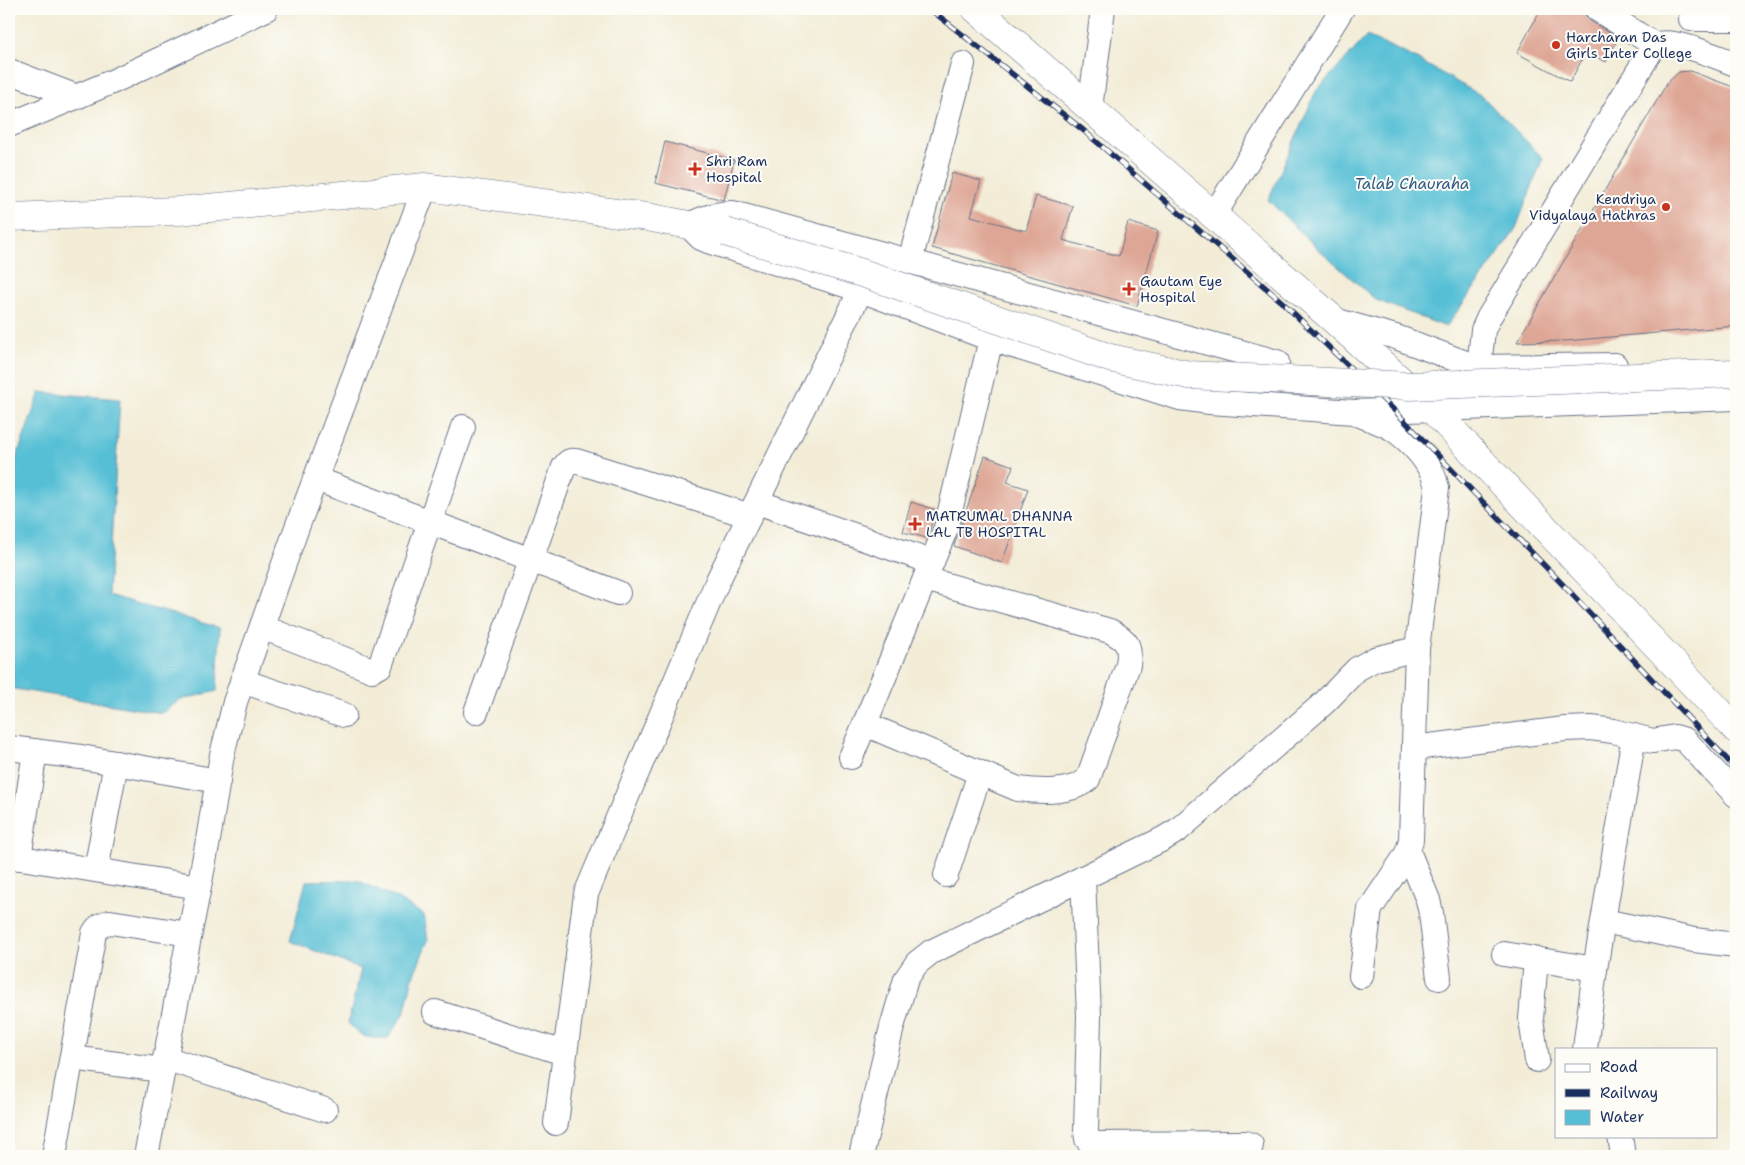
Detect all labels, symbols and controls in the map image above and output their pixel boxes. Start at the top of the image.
place label: Harcharan Das Girls Inter College [1566,28,1692,62]
marker: Harcharan Das Girls Inter College [1550,39,1562,51]
place label: Shri Ram Hospital [706,152,767,186]
marker: Shri Ram Hospital [688,162,702,176]
water label: Talab Chauraha [1355,174,1469,194]
place label: Kendriya Vidyalaya Hathras [1529,190,1656,224]
marker: Kendriya Vidyalaya Hathras [1660,201,1672,213]
place label: Gautam Eye Hospital [1140,272,1223,306]
marker: Gautam Eye Hospital [1122,282,1136,296]
place label: MATRUMAL DHANNA LAL TB HOSPITAL [926,507,1073,541]
marker: MATRUMAL DHANNA LAL TB HOSPITAL [908,517,922,531]
legend [1555,1048,1718,1138]
text: Road [1600,1057,1638,1077]
text: Railway [1600,1083,1658,1103]
text: Water [1600,1107,1644,1127]

